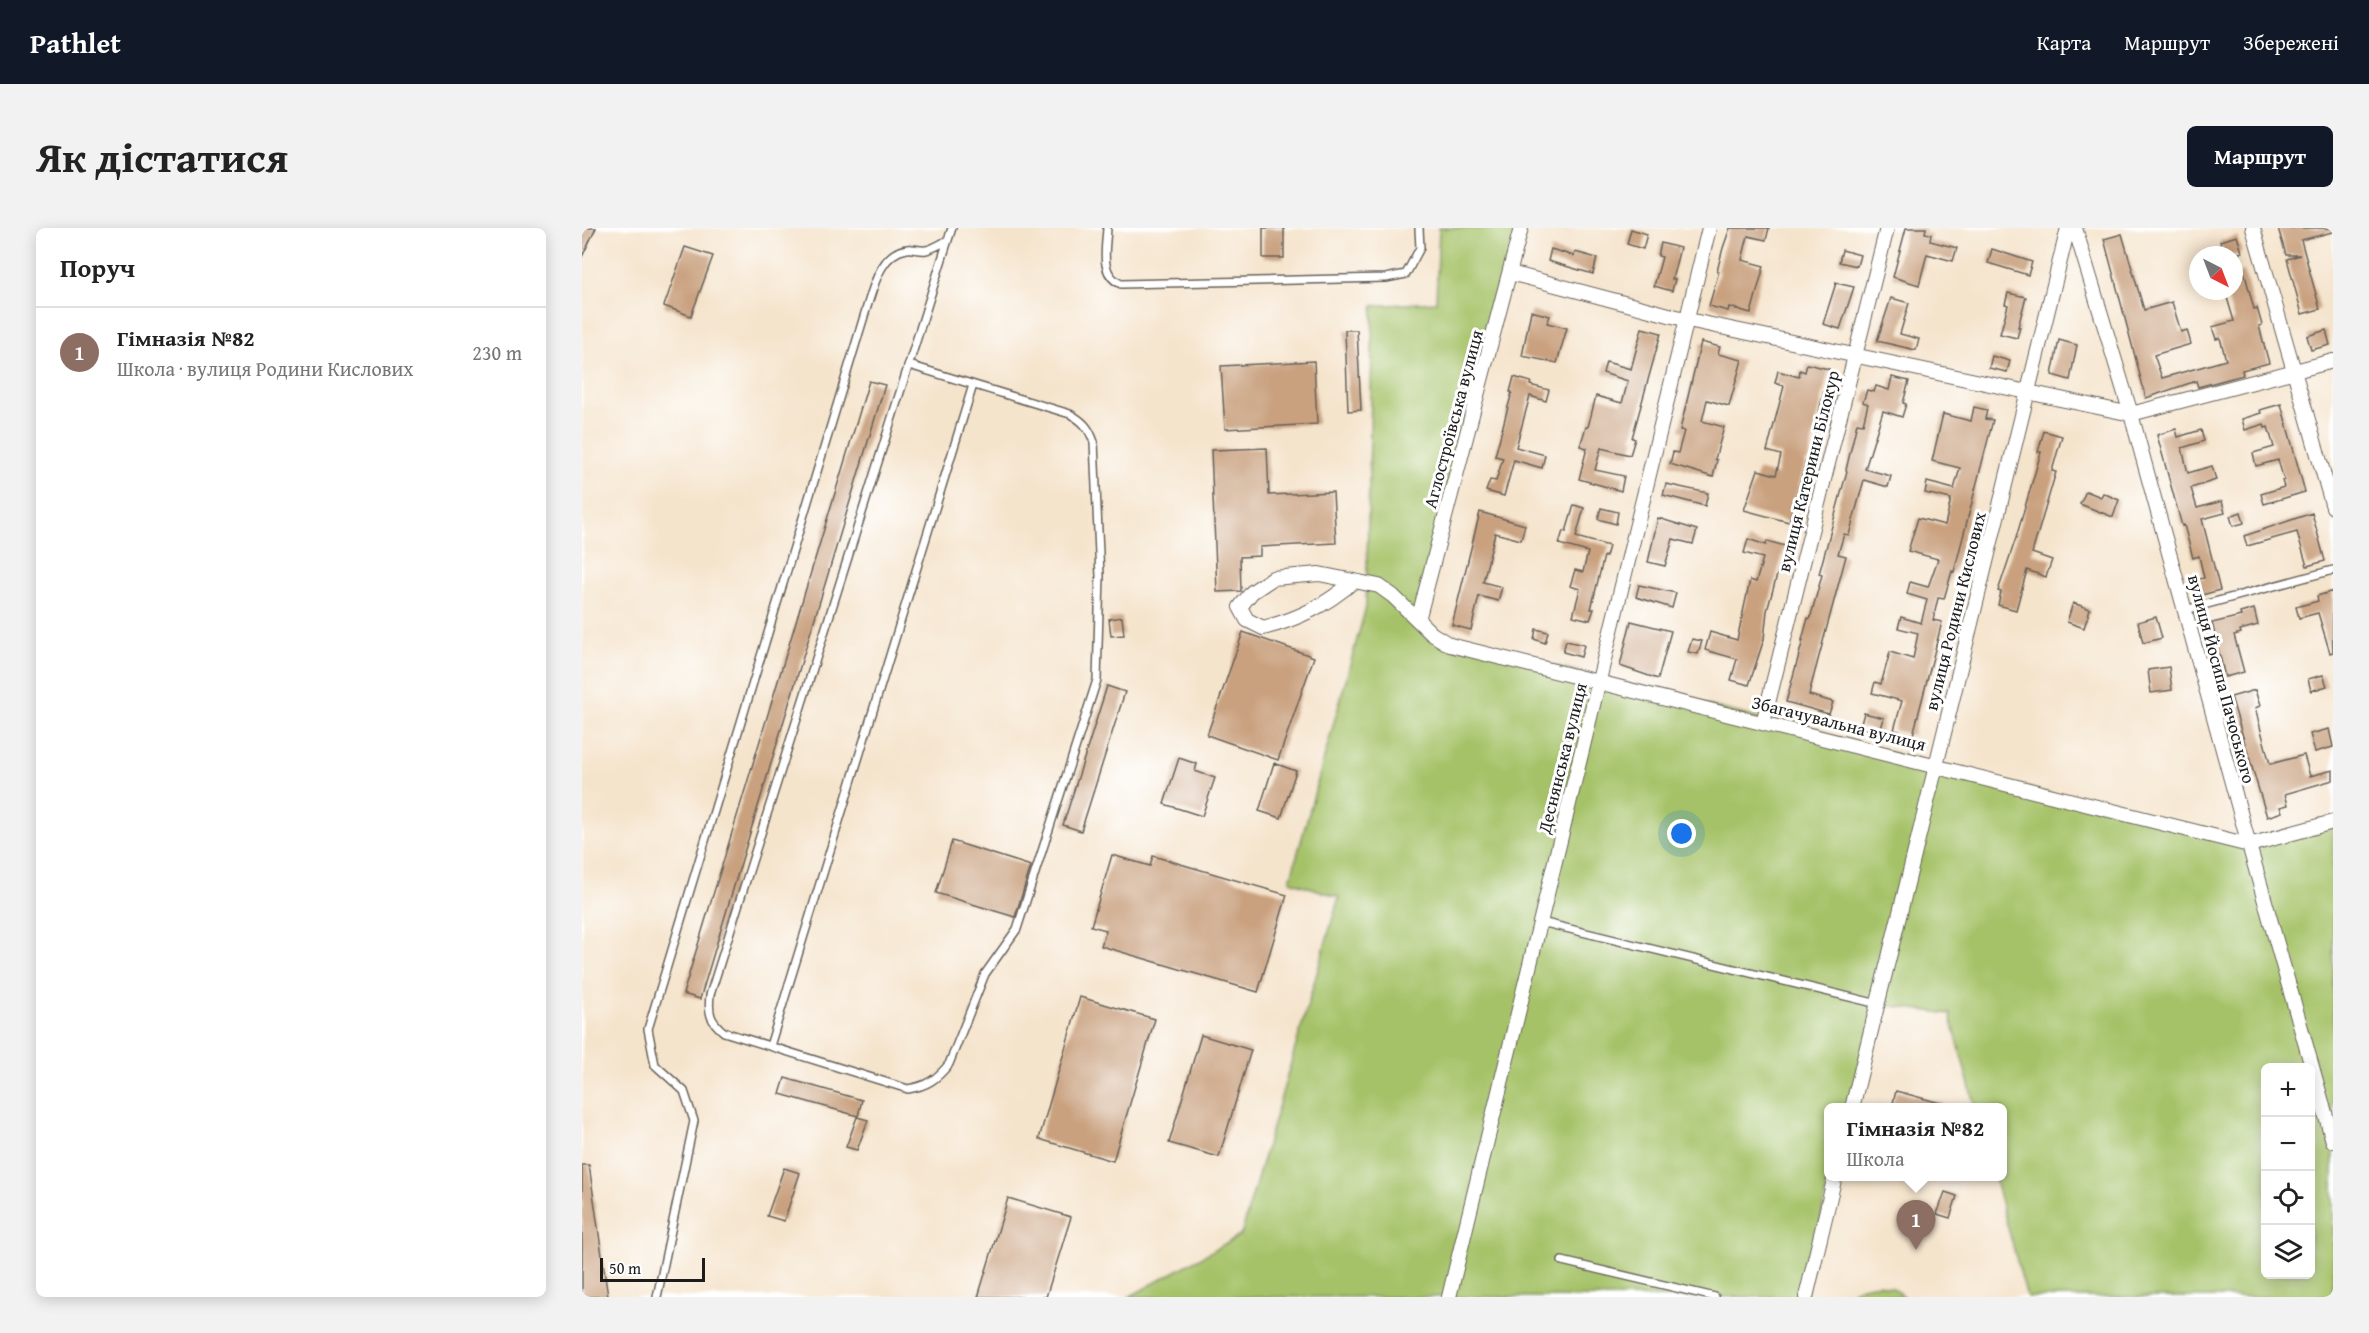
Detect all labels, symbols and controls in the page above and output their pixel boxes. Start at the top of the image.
text: Pathlet [30,22,121,63]
text: Карта [2037,27,2091,58]
text: Маршрут [2124,27,2210,58]
text: Збережені [2243,27,2339,58]
text: Як дістатися [36,126,288,187]
button: Маршрут [2187,126,2333,187]
north arrow [2189,246,2243,300]
text: Поруч [60,248,135,287]
text: Гімназія №82 [117,322,255,354]
street label: Аглостроївська вулиця [1416,327,1490,511]
text: 1 [74,338,85,367]
text: 230 m [472,338,522,367]
text: Школа · вулиця Родини Кислових [117,354,414,383]
street label: вулиця Катерини Білокур [1770,367,1846,575]
street label: вулиця Родини Кислових [1917,508,1993,713]
street label: вулиця Йосипа Пачоського [2181,571,2263,787]
street label: Деснянська вулиця [1530,680,1594,837]
street label: Збагачувальна вулиця [1749,688,1929,758]
your location [1667,819,1696,848]
map controls [2261,1063,2315,1279]
button: + [2261,1063,2315,1117]
popup [1824,1103,2007,1181]
text: Гімназія №82 [1847,1112,1984,1144]
button: − [2261,1117,2315,1171]
text: Школа [1847,1144,1905,1173]
button: locate [2261,1171,2315,1225]
pin: 1 [1896,1200,1936,1250]
button: layers [2261,1225,2315,1279]
scale bar [600,1255,705,1282]
text: 50 m [609,1256,641,1280]

